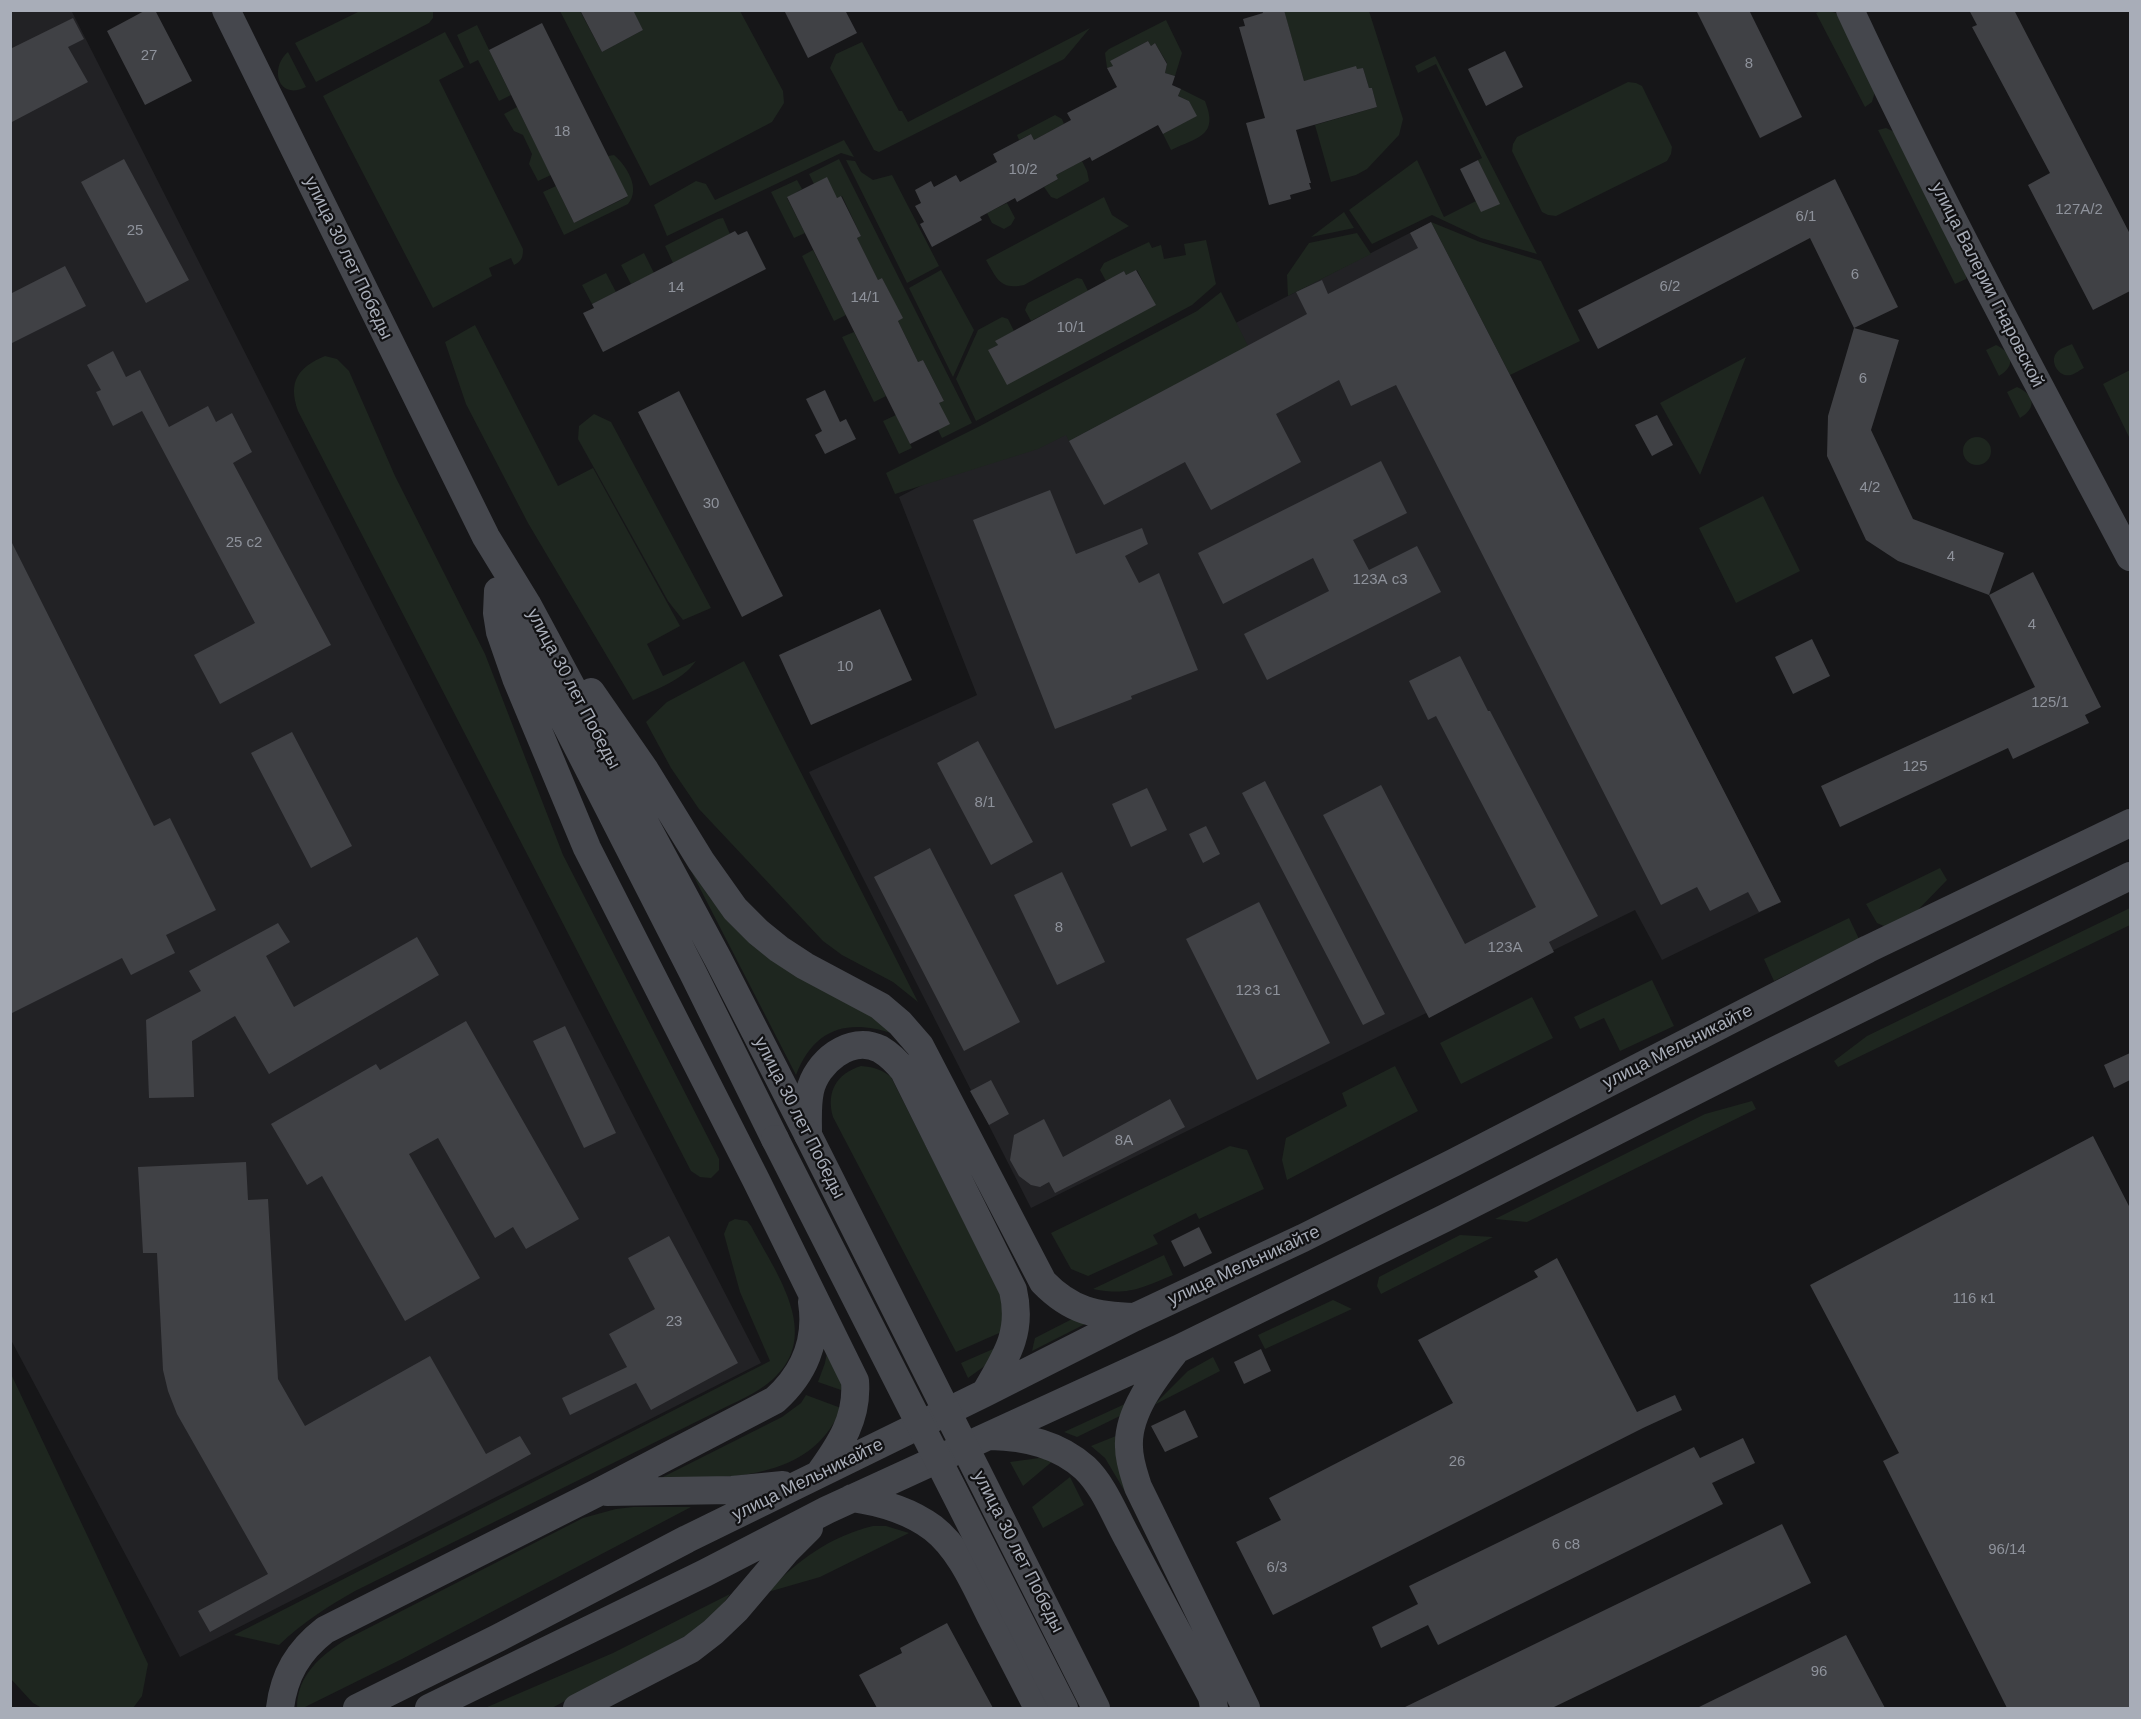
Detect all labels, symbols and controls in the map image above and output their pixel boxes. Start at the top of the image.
house number: 27 [141,47,157,65]
house number: 8 [1745,55,1753,73]
house number: 18 [554,123,570,141]
house number: 10/2 [1008,161,1038,179]
street label: улица 30 лет Победы [299,173,397,343]
street label: улица Валерии Гнаровской [1926,179,2048,391]
house number: 127А/2 [2055,201,2103,219]
house number: 6/1 [1796,208,1816,226]
house number: 25 [127,222,143,240]
house number: 6 [1851,266,1859,284]
house number: 6/2 [1660,278,1680,296]
house number: 14 [668,279,684,297]
house number: 14/1 [850,289,880,307]
house number: 10/1 [1056,319,1086,337]
house number: 6 [1859,370,1867,388]
house number: 4/2 [1860,479,1880,497]
house number: 30 [703,495,719,513]
house number: 25 с2 [226,534,262,552]
house number: 4 [1947,548,1955,566]
house number: 123А с3 [1352,571,1408,589]
street label: улица 30 лет Победы [521,605,625,773]
house number: 4 [2028,616,2036,634]
house number: 10 [837,658,853,676]
house number: 125/1 [2031,694,2069,712]
house number: 125 [1902,758,1928,776]
house number: 8/1 [975,794,995,812]
house number: 8 [1055,919,1063,937]
house number: 123А [1487,939,1523,957]
house number: 123 с1 [1235,982,1281,1000]
street label: улица Мельникайте [1599,1000,1757,1094]
street label: улица 30 лет Победы [749,1033,849,1203]
house number: 8А [1115,1132,1133,1150]
street label: улица Мельникайте [1165,1221,1323,1311]
house number: 116 к1 [1953,1290,1995,1308]
house number: 23 [666,1313,682,1331]
street label: улица Мельникайте [729,1434,887,1526]
house number: 26 [1449,1453,1465,1471]
street label: улица 30 лет Победы [968,1467,1068,1637]
house number: 6 с8 [1552,1536,1580,1554]
house number: 96/14 [1988,1541,2026,1559]
house number: 6/3 [1267,1559,1287,1577]
house number: 96 [1811,1663,1827,1681]

